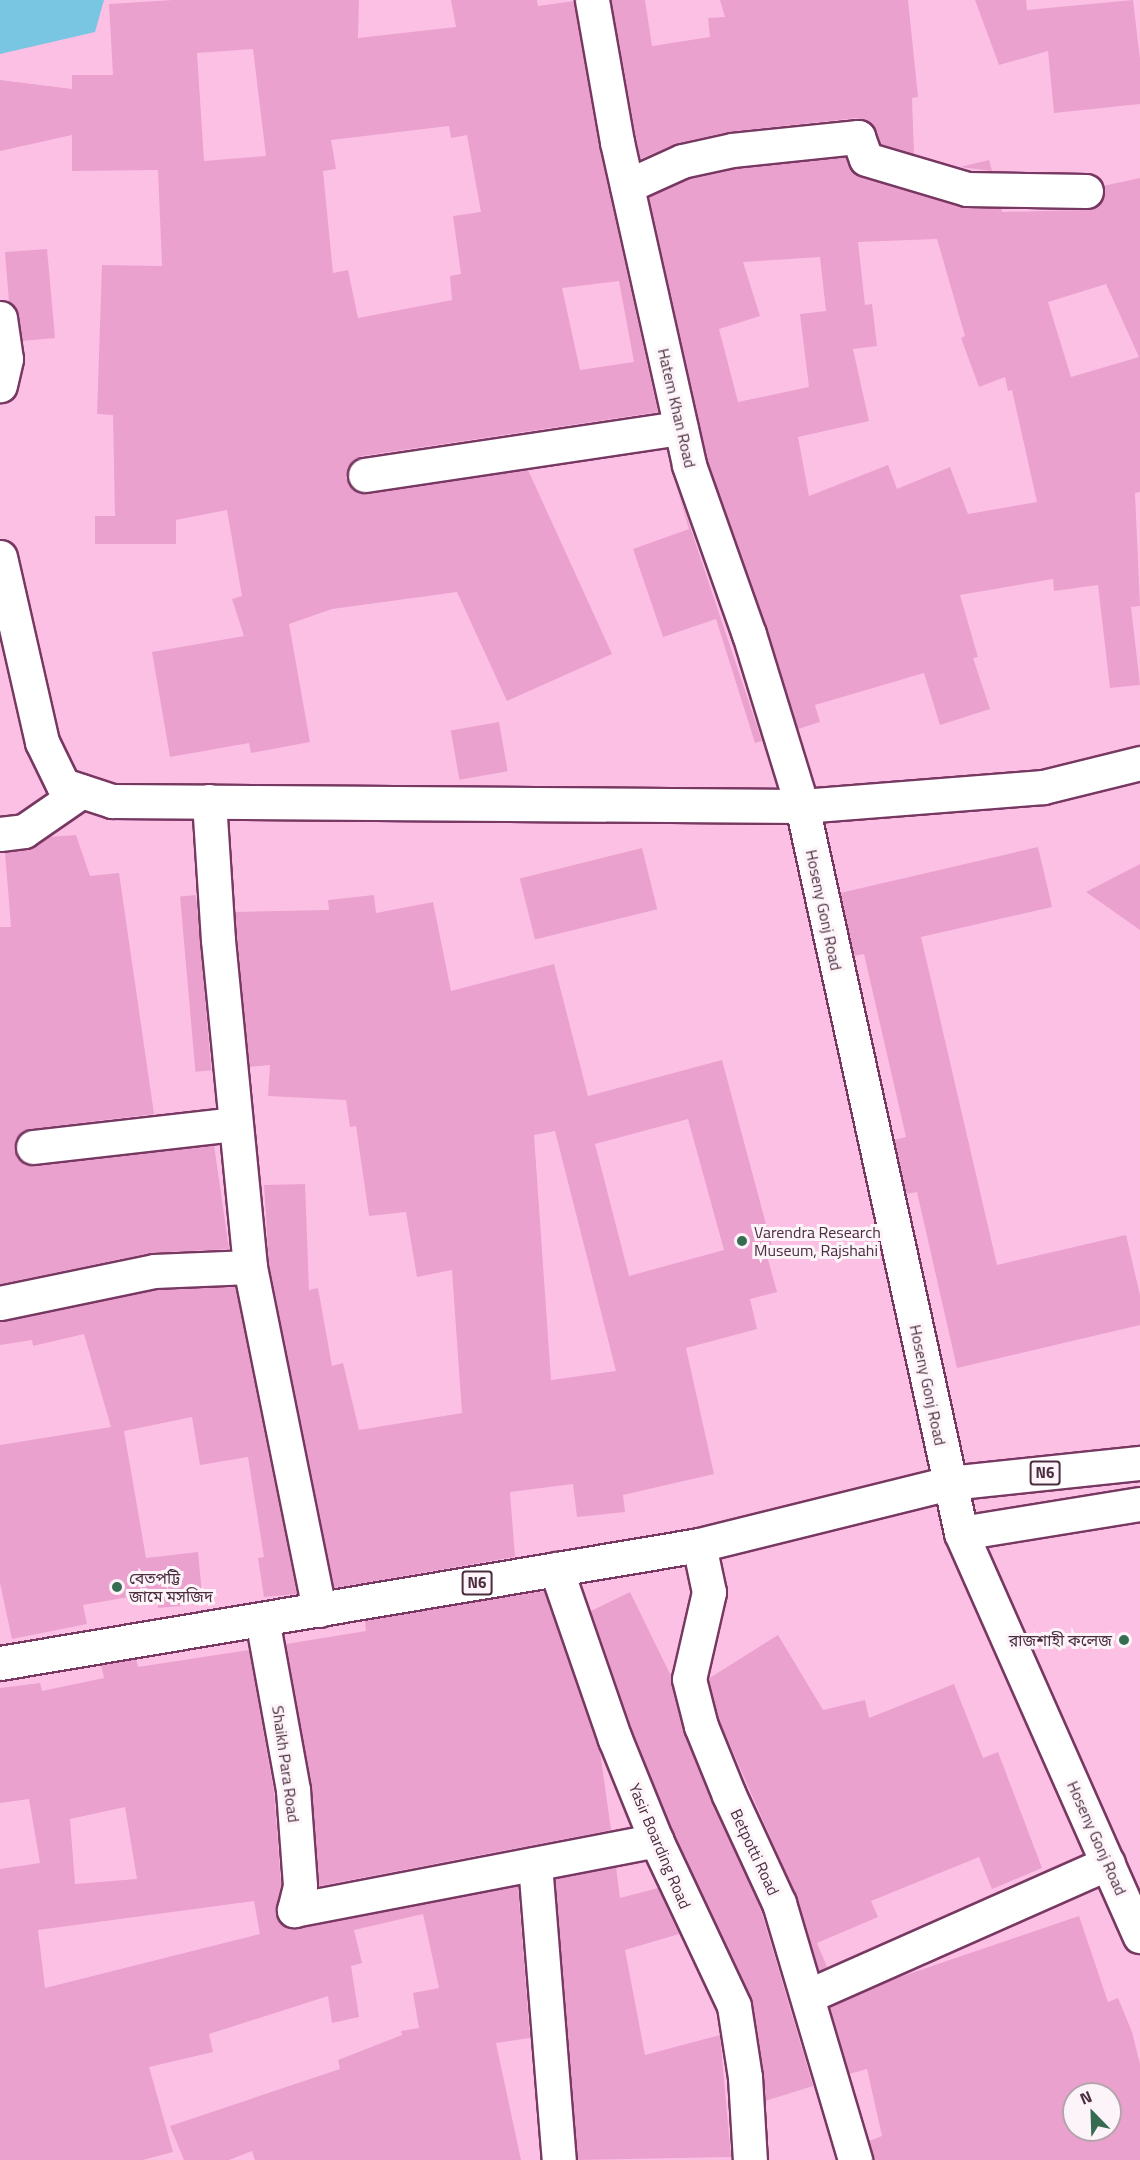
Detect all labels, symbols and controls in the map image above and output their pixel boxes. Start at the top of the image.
street label: Hatem Khan Road [654,346,700,470]
street label: Hoseny Gonj Road [802,848,846,972]
place label: Varendra Research Museum, Rajshahi [754,1222,881,1260]
marker: Varendra Research Museum, Rajshahi [735,1234,749,1248]
street label: Hoseny Gonj Road [906,1323,950,1447]
road number: N6 [1028,1461,1062,1485]
place label: বেতপট্টি জামে মসজিদ [129,1568,213,1606]
road number: N6 [460,1571,494,1595]
marker: বেতপট্টি জামে মসজিদ [110,1580,124,1594]
place label: রাজশাহী কলেজ [1009,1630,1112,1650]
marker: রাজশাহী কলেজ [1117,1633,1131,1647]
street label: Shaikh Para Road [268,1704,304,1824]
street label: Hoseny Gonj Road [1063,1778,1131,1898]
street label: Yasir Boarding Road [625,1780,695,1912]
street label: Betpotti Road [727,1806,783,1898]
north arrow [1062,2082,1122,2142]
text: N [1076,2084,1096,2110]

